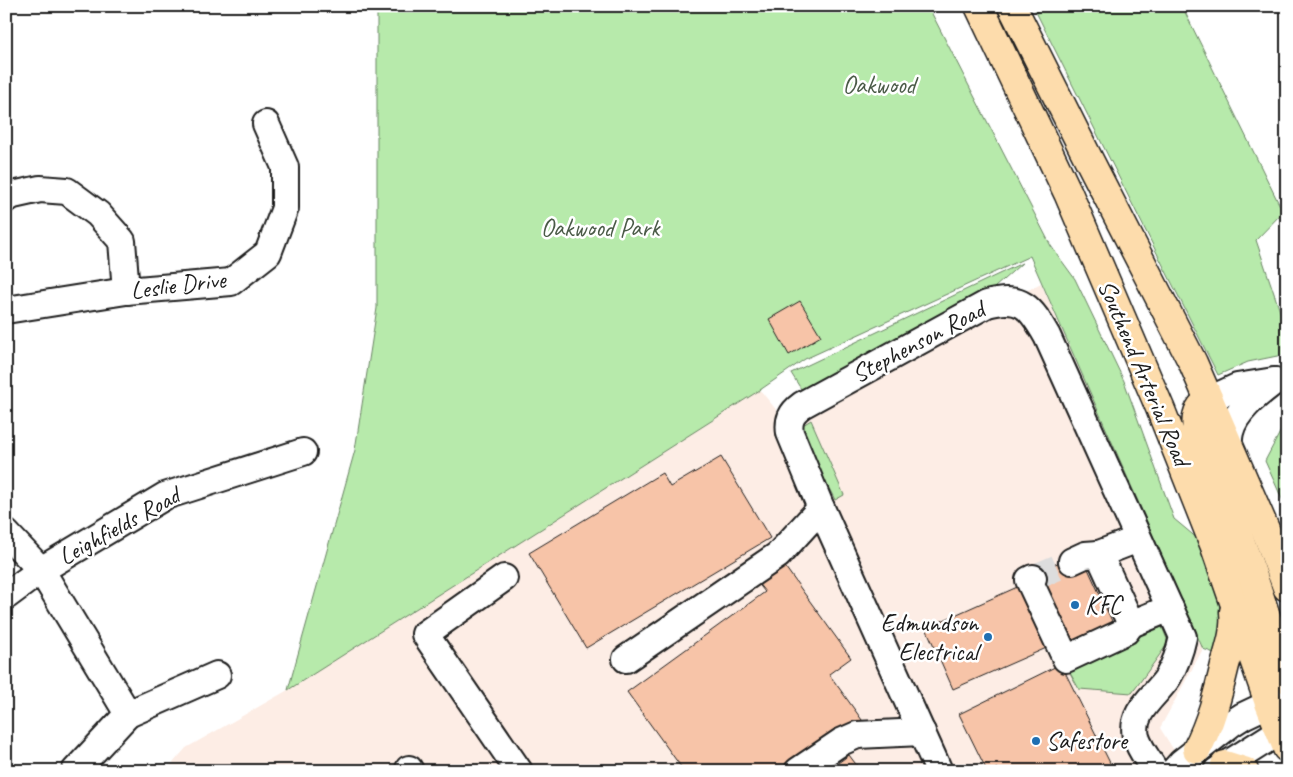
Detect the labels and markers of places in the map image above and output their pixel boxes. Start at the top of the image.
place label: KFC [1085,589,1124,621]
marker: KFC [1069,599,1081,611]
place label: Edmundson Electrical [881,607,983,668]
marker: Edmundson Electrical [982,631,994,643]
place label: Safestore [1046,725,1129,757]
marker: Safestore [1030,735,1042,747]

